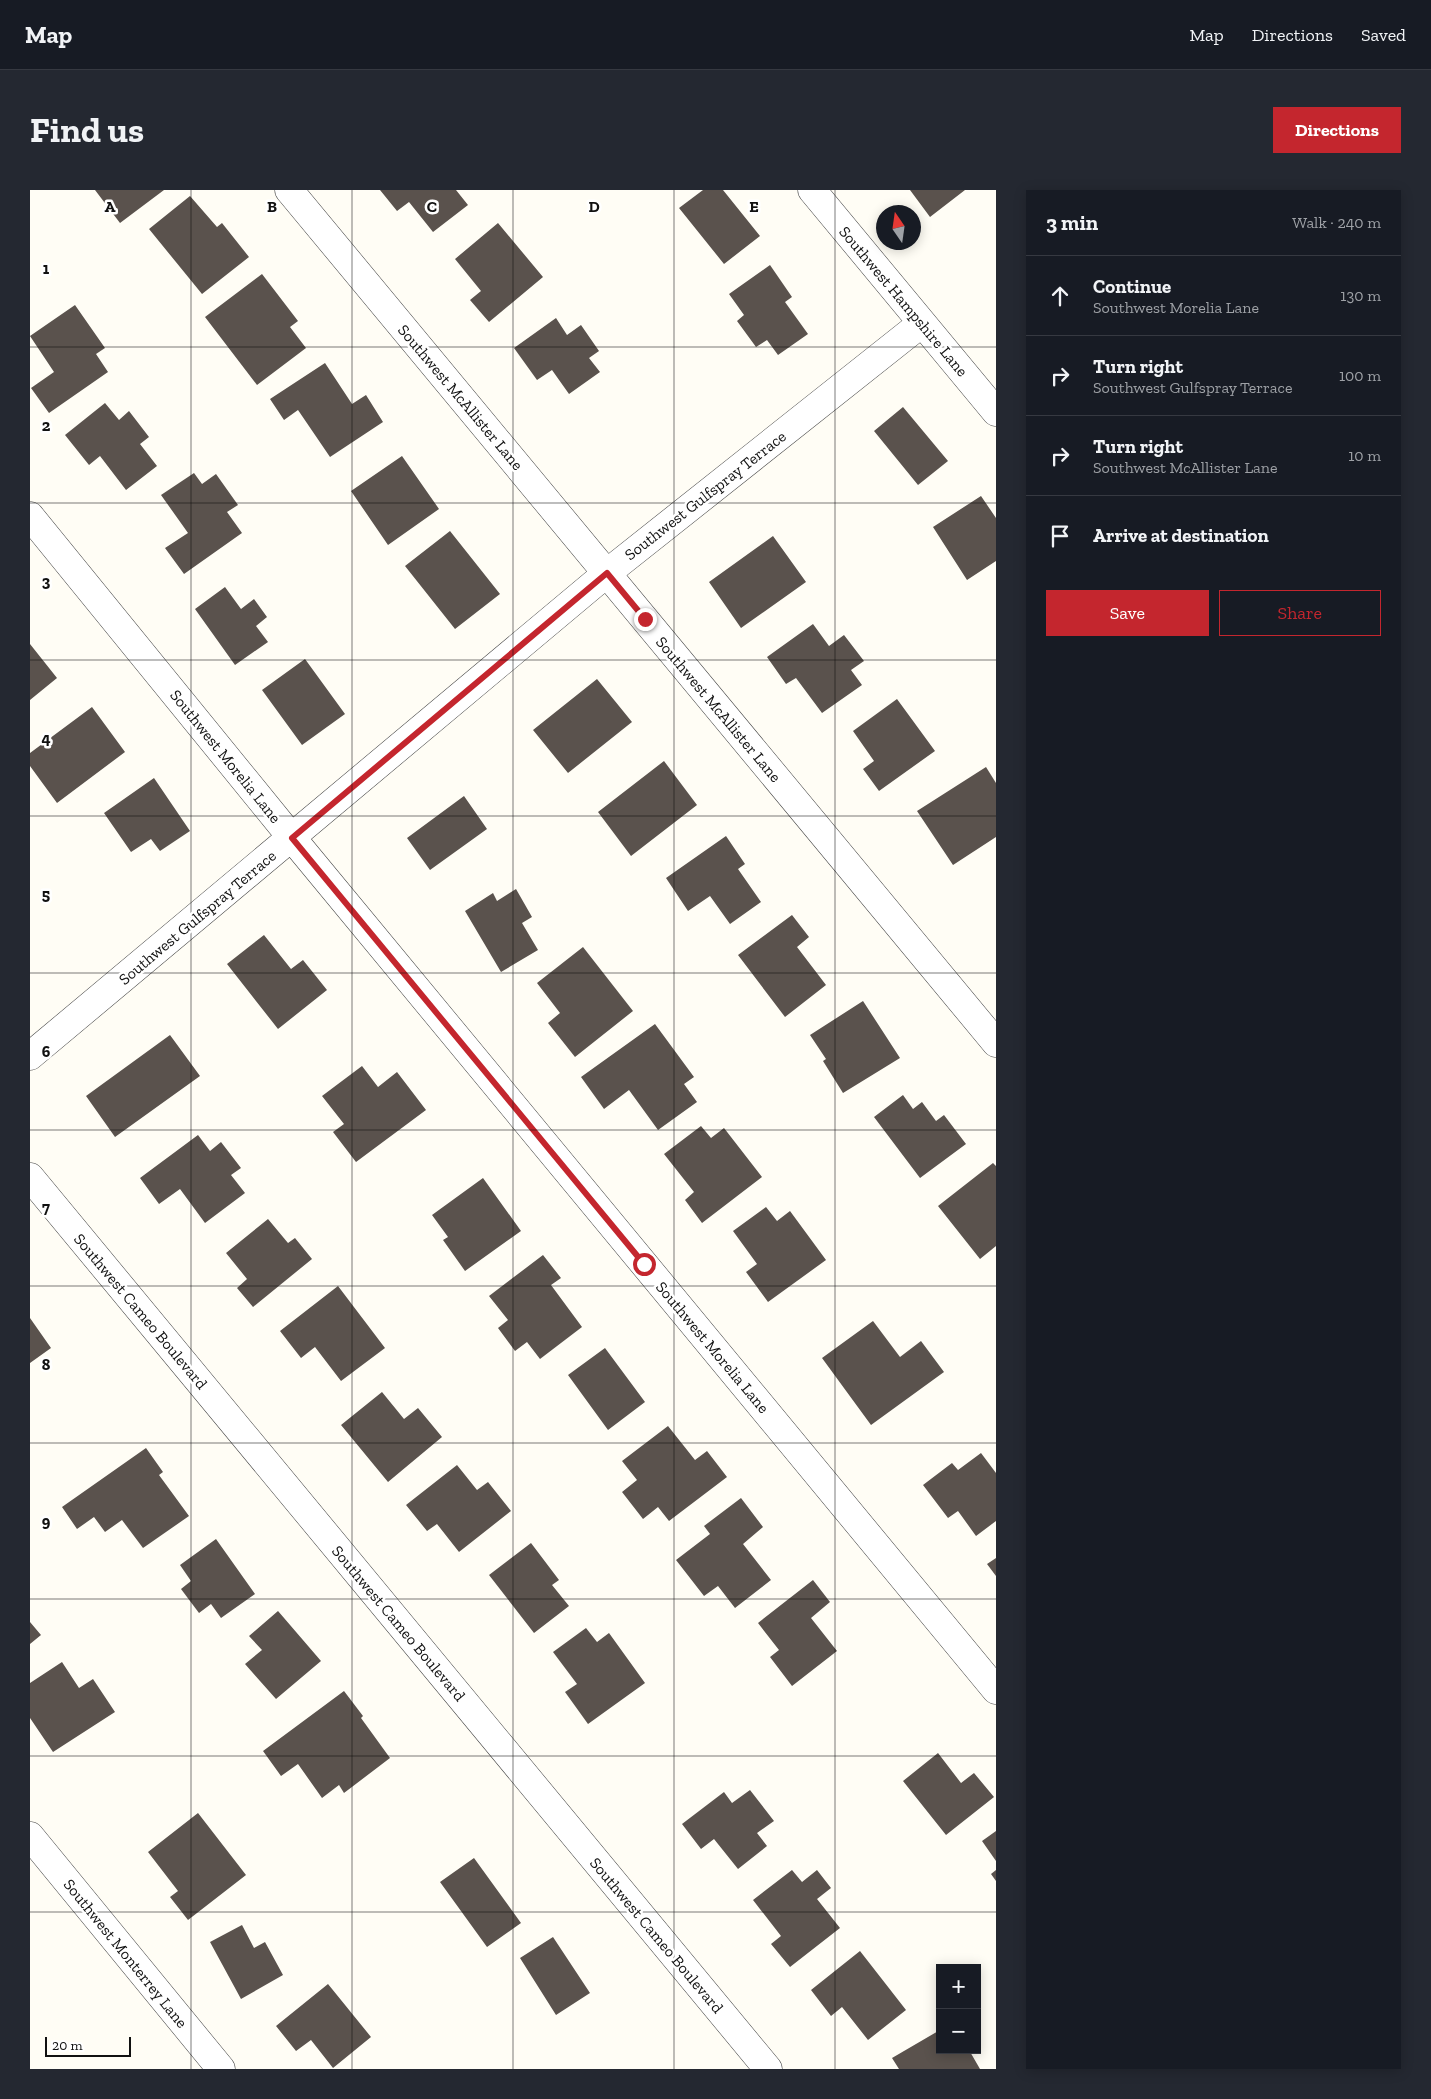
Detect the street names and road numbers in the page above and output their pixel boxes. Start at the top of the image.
street label: Southwest Hampshire Lane [835,222,972,380]
street label: Southwest McAllister Lane [394,321,527,474]
street label: Southwest Gulfspray Terrace [621,427,790,564]
street label: Southwest McAllister Lane [652,633,785,786]
street label: Southwest Morelia Lane [166,686,285,827]
street label: Southwest Gulfspray Terrace [115,846,280,989]
street label: Southwest Cameo Boulevard [70,1230,211,1393]
street label: Southwest Morelia Lane [652,1278,773,1417]
street label: Southwest Cameo Boulevard [328,1542,469,1705]
street label: Southwest Cameo Boulevard [586,1854,727,2017]
street label: Southwest Monterrey Lane [60,1875,192,2032]

